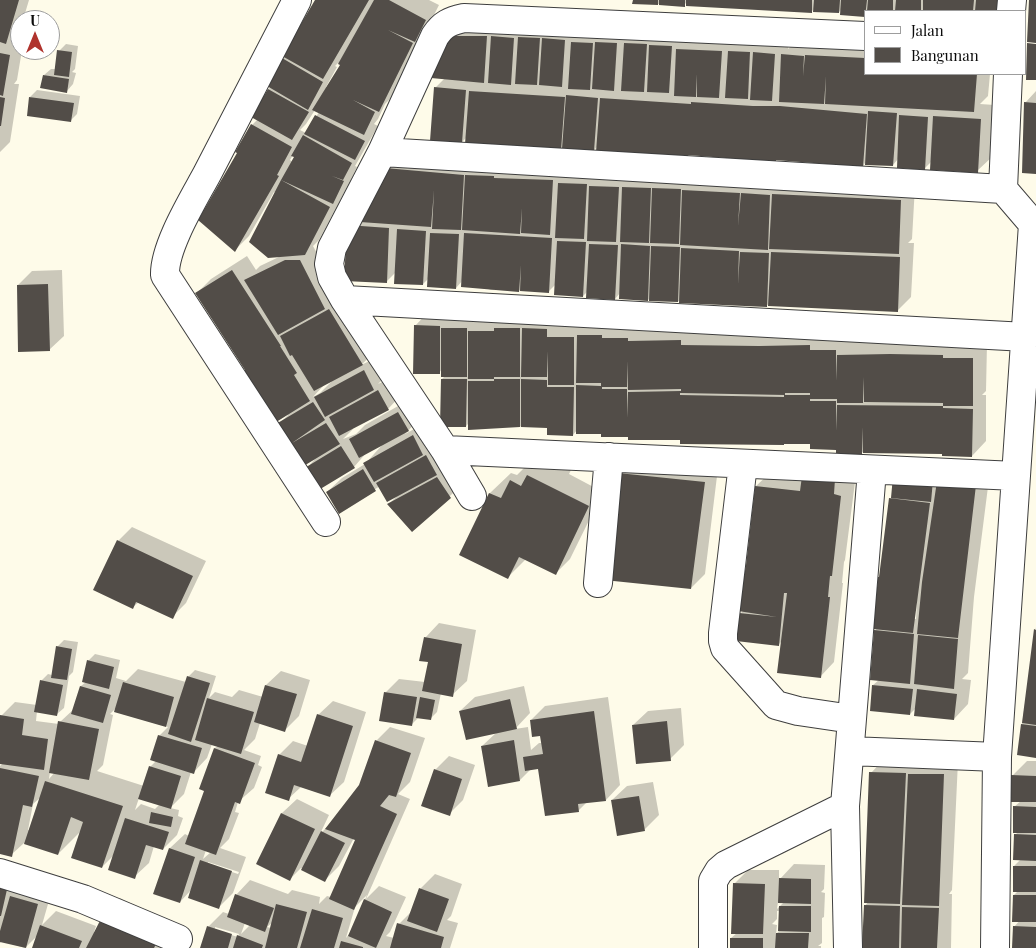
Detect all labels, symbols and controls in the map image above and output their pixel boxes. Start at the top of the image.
north arrow [10,10,60,60]
legend [864,10,1026,75]
text: U [30,11,40,30]
text: Jalan [911,20,944,40]
text: Bangunan [911,45,979,65]

